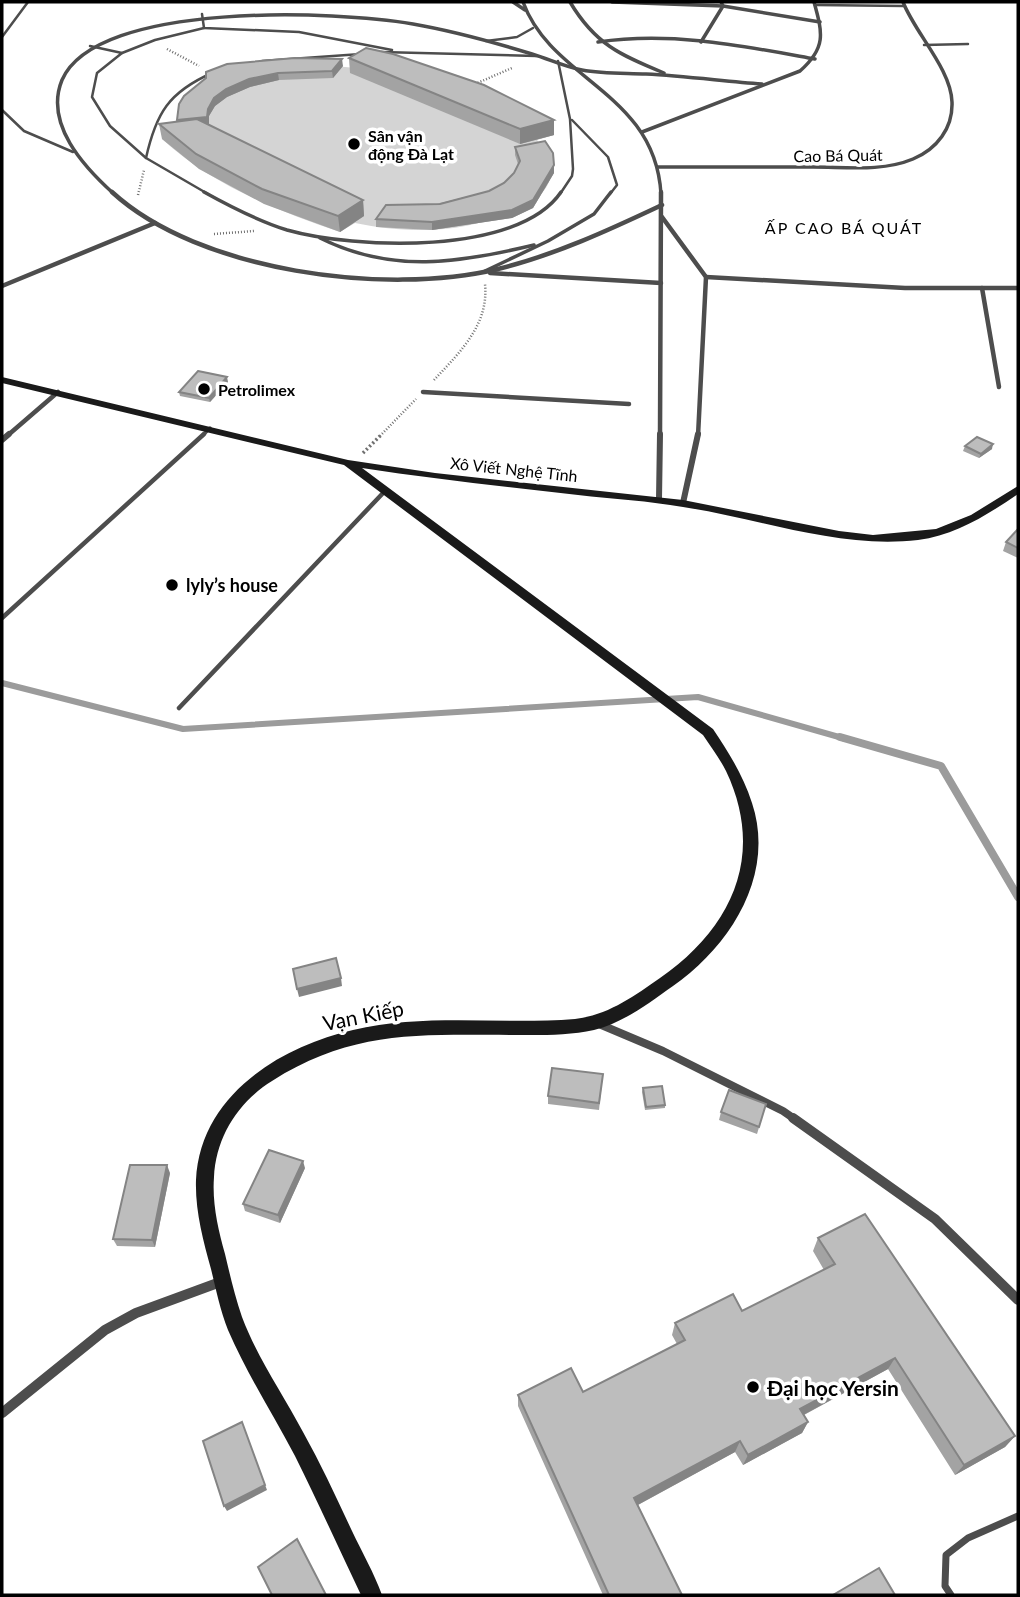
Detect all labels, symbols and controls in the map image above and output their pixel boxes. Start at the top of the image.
place label: Sân vận động Đà Lạt [368,126,454,163]
marker: Sân vận động Đà Lạt [346,136,362,152]
street label: Cao Bá Quát [793,145,883,165]
district label: ẤP CAO BÁ QUÁT [765,218,923,237]
place label: Petrolimex [218,380,296,399]
marker: Petrolimex [196,381,212,397]
street label: Xô Viết Nghệ Tĩnh [449,453,579,485]
place label: lyly’s house [186,574,278,596]
marker: lyly’s house [164,577,180,593]
street label: Vạn Kiếp [320,995,406,1035]
place label: Đại học Yersin [766,1375,899,1400]
marker: Đại học Yersin [745,1379,761,1395]

